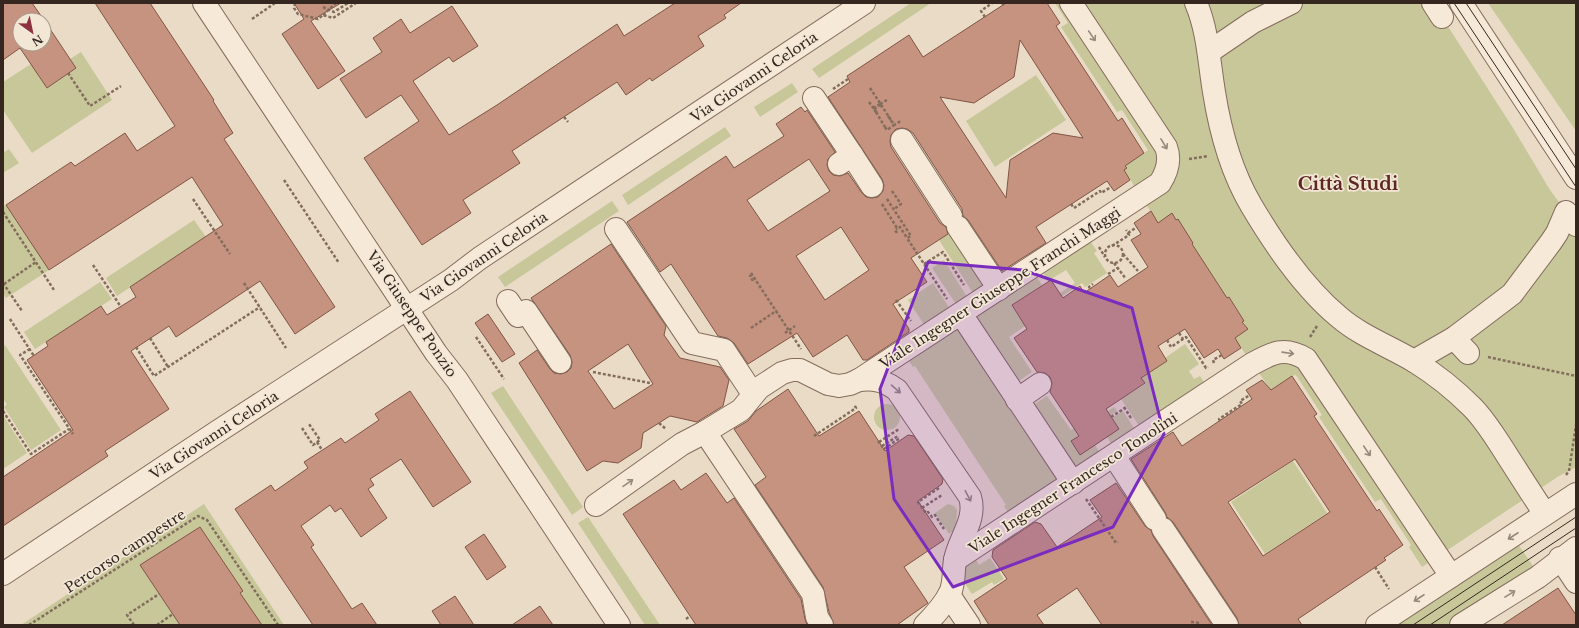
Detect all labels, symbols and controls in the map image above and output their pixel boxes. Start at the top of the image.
north arrow [12,12,52,52]
street label: Via Giovanni Celoria [686,28,821,127]
one-way arrow [1088,30,1096,41]
text: N [29,32,46,49]
one-way arrow [1160,138,1168,150]
district label: Città Studi [1298,173,1399,195]
street label: Viale Ingegner Giuseppe Franchi Maggi [875,203,1124,373]
street label: Via Giovanni Celoria [416,208,551,307]
street label: Via Giuseppe Ponzio [362,246,461,381]
one-way arrow [1281,349,1294,357]
one-way arrow [890,384,901,393]
street label: Via Giovanni Celoria [146,387,282,484]
street label: Viale Ingegner Francesco Tonolini [965,409,1181,558]
one-way arrow [1363,446,1371,457]
one-way arrow [622,479,633,487]
one-way arrow [965,490,972,502]
street label: Percorso campestre [61,505,189,597]
one-way arrow [1508,532,1519,540]
one-way arrow [1504,590,1515,599]
one-way arrow [1413,594,1424,602]

